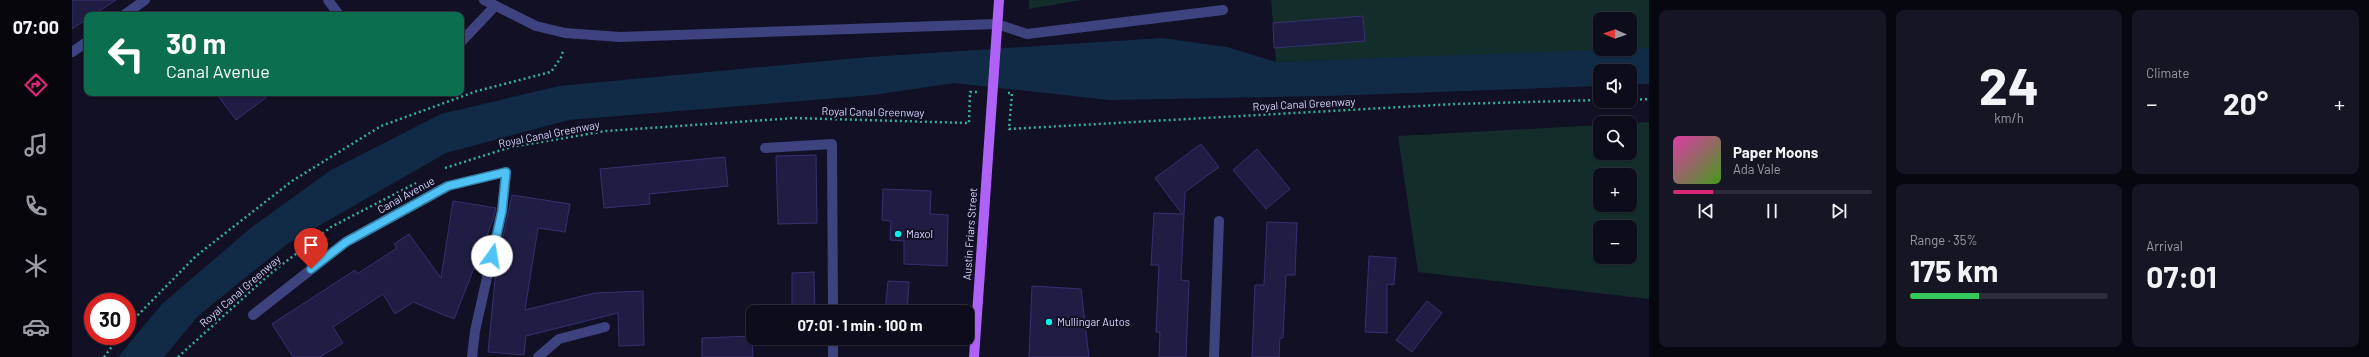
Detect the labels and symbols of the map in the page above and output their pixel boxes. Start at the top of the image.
north arrow [1593,12,1637,56]
street label: Royal Canal Greenway [1252,94,1356,113]
street label: Royal Canal Greenway [821,104,925,119]
street label: Royal Canal Greenway [497,117,601,150]
street label: Canal Avenue [375,173,437,216]
street label: Austin Friars Street [960,187,979,281]
place label: Maxol [906,227,933,240]
pin [294,228,328,269]
marker: Maxol [893,229,903,239]
position arrow [471,235,513,277]
street label: Royal Canal Greenway [197,252,283,329]
speed limit sign: 30 [84,293,136,345]
place label: Mullingar Autos [1057,315,1130,328]
marker: Mullingar Autos [1044,317,1054,327]

